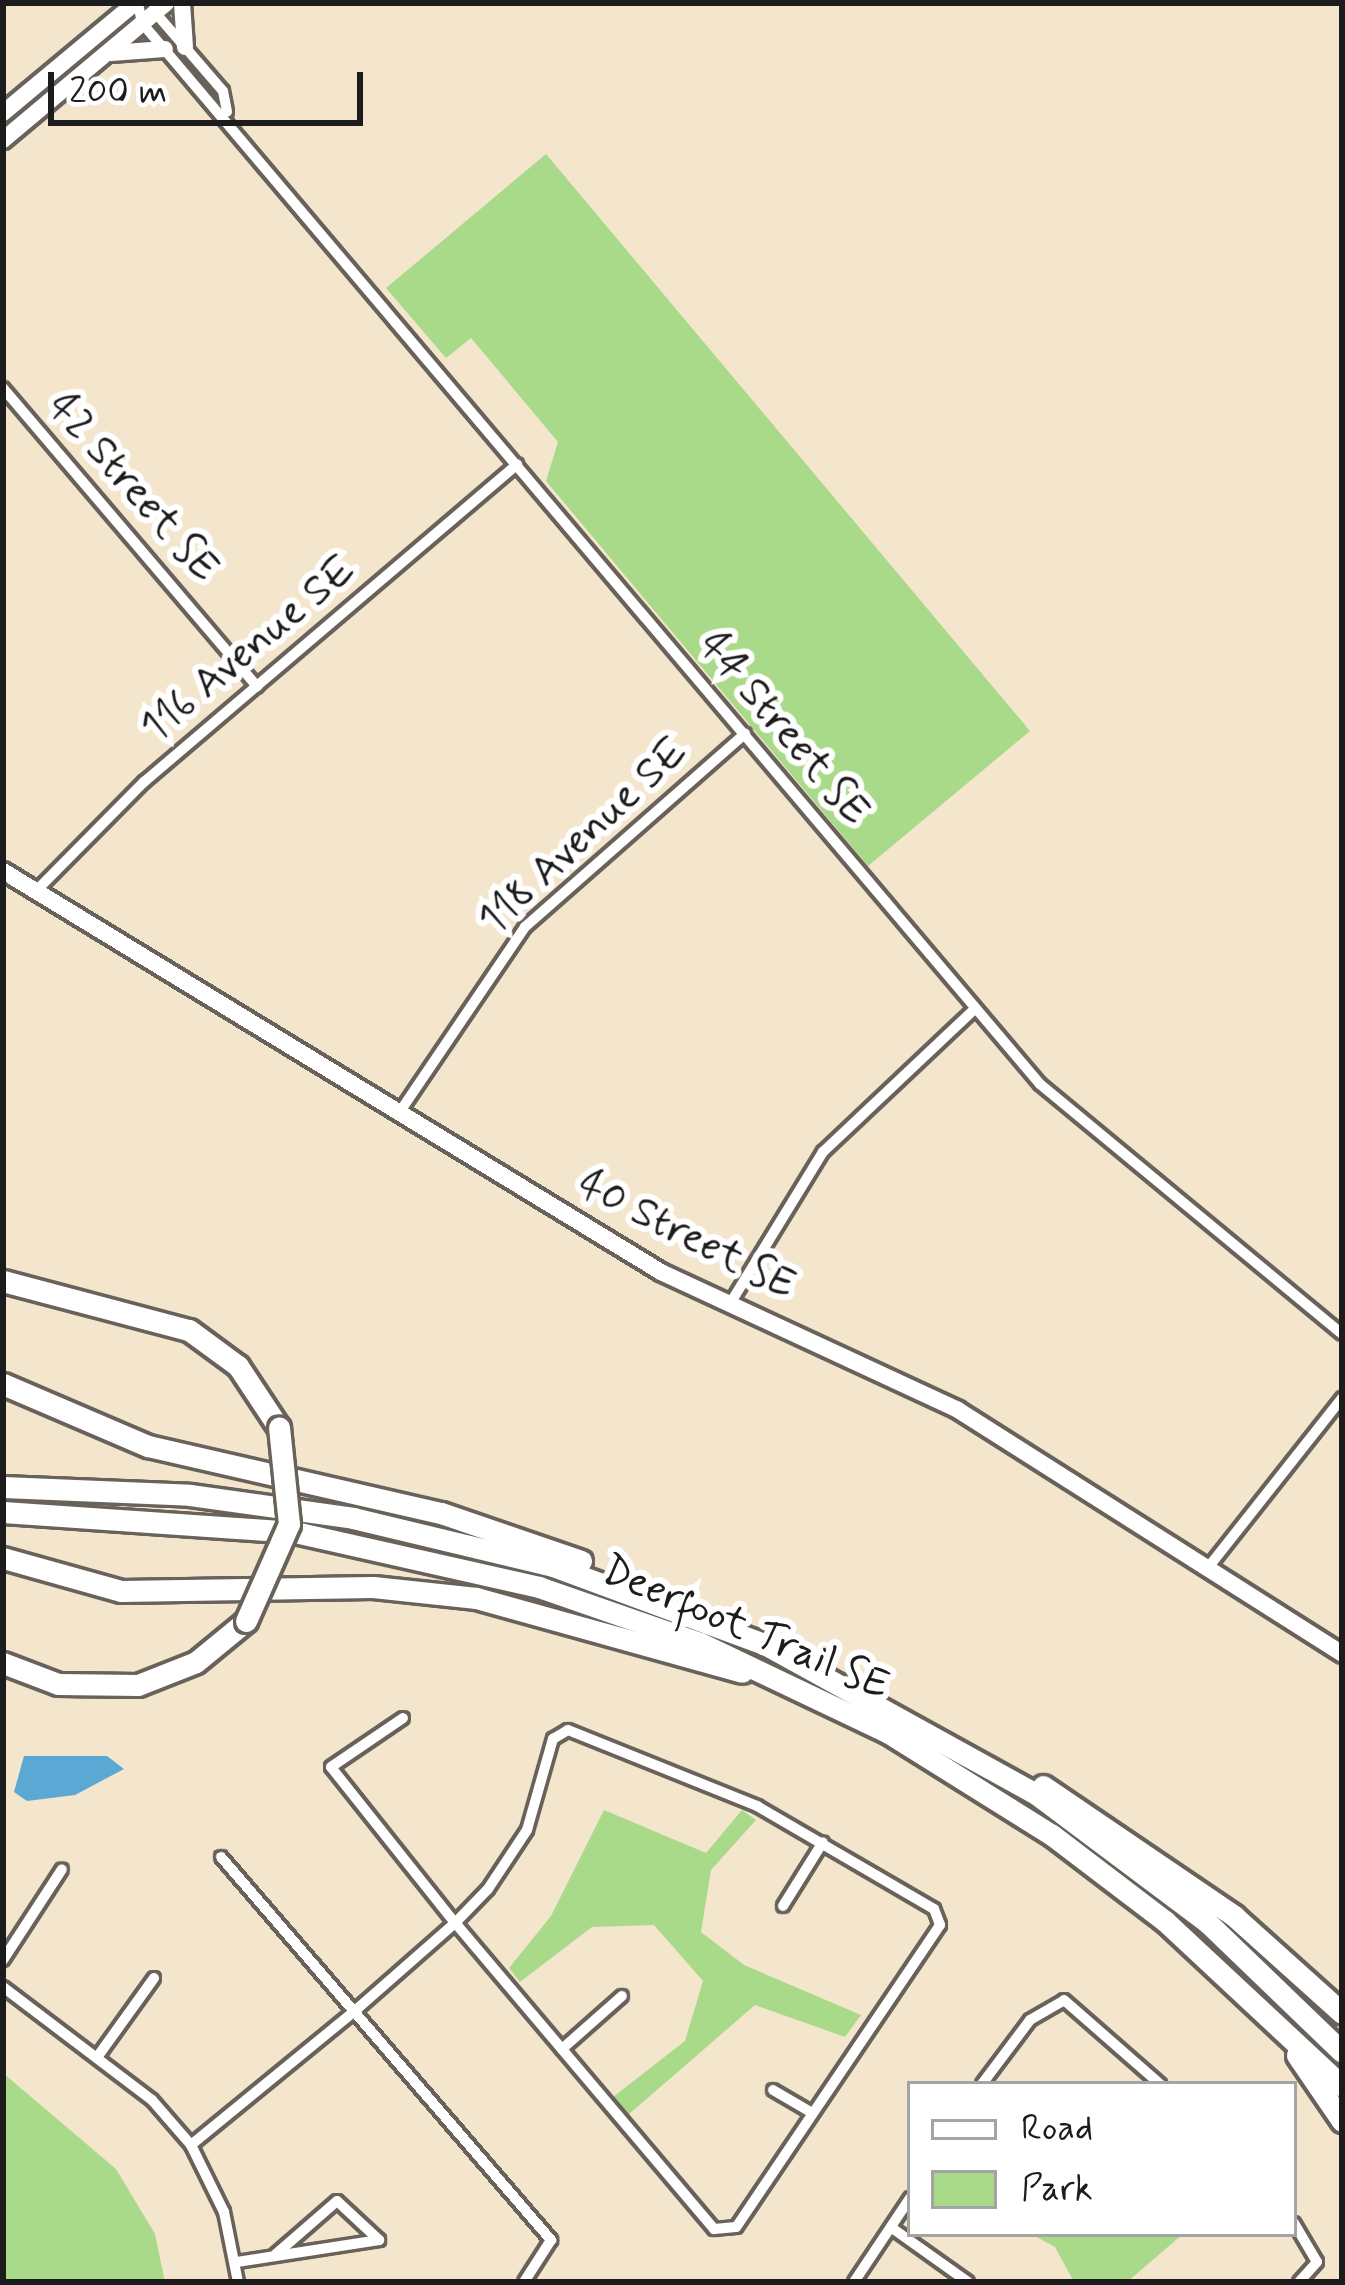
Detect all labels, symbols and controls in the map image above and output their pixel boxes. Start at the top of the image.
scale bar [54,48,369,122]
text: 200 m [69,69,167,116]
street label: 42 Street SE [35,382,229,594]
street label: 116 Avenue SE [134,548,364,752]
street label: 44 Street SE [686,621,880,837]
street label: 118 Avenue SE [471,729,697,945]
street label: 40 Street SE [568,1159,804,1313]
street label: Deerfoot Trail SE [597,1547,893,1711]
legend [907,2081,1297,2237]
text: Road [1021,2106,1093,2153]
text: Park [1021,2166,1093,2213]

